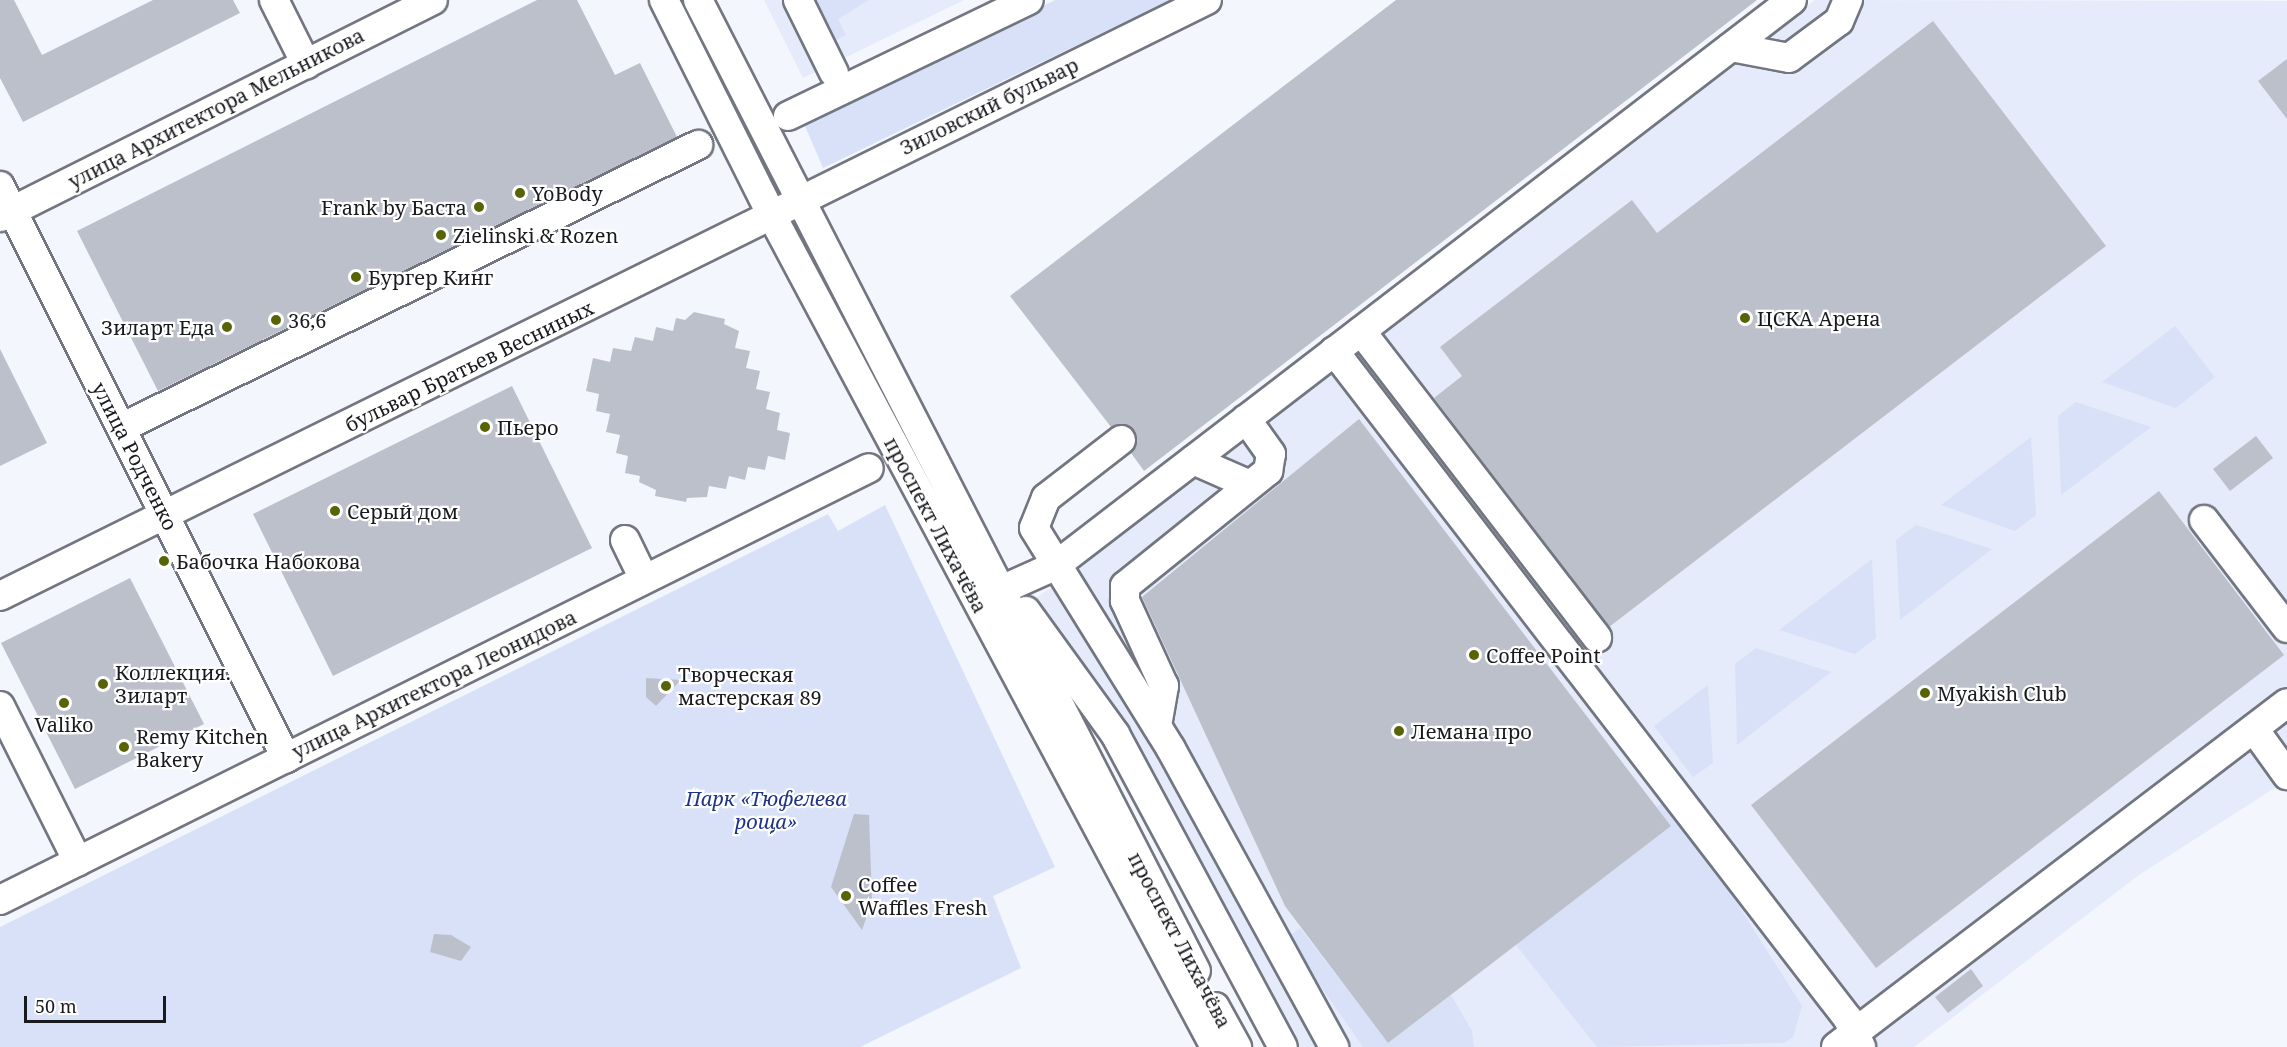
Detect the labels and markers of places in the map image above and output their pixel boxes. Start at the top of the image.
place label: YoBody [532,181,603,205]
marker: YoBody [513,186,527,200]
place label: Frank by Баста [321,195,467,219]
marker: Frank by Баста [472,200,486,214]
place label: Zielinski & Rozen [453,223,618,247]
marker: Zielinski & Rozen [434,228,448,242]
place label: Бургер Кинг [368,265,493,289]
marker: Бургер Кинг [349,270,363,284]
place label: ЦСКА Арена [1757,306,1881,330]
place label: 36,6 [288,308,327,332]
marker: ЦСКА Арена [1738,311,1752,325]
marker: 36,6 [269,313,283,327]
place label: Зиларт Еда [101,315,215,339]
marker: Зиларт Еда [220,320,234,334]
place label: Пьеро [497,415,558,439]
marker: Пьеро [478,420,492,434]
place label: Серый дом [347,499,458,523]
marker: Серый дом [328,504,342,518]
place label: Бабочка Набокова [176,549,361,573]
marker: Бабочка Набокова [157,554,171,568]
place label: Coffee Point [1486,643,1601,667]
marker: Coffee Point [1467,648,1481,662]
place label: Коллекция. Зиларт [115,660,231,707]
place label: Творческая мастерская 89 [678,662,822,709]
marker: Коллекция. Зиларт [96,677,110,691]
marker: Творческая мастерская 89 [659,679,673,693]
place label: Myakish Club [1937,681,2067,705]
marker: Myakish Club [1918,686,1932,700]
marker: Valiko [57,696,71,710]
place label: Valiko [35,712,93,736]
place label: Лемана про [1411,719,1532,743]
place label: Remy Kitchen Bakery [136,724,268,771]
marker: Лемана про [1392,724,1406,738]
marker: Remy Kitchen Bakery [117,740,131,754]
place label: Coffee Waffles Fresh [858,873,987,920]
marker: Coffee Waffles Fresh [839,889,853,903]

